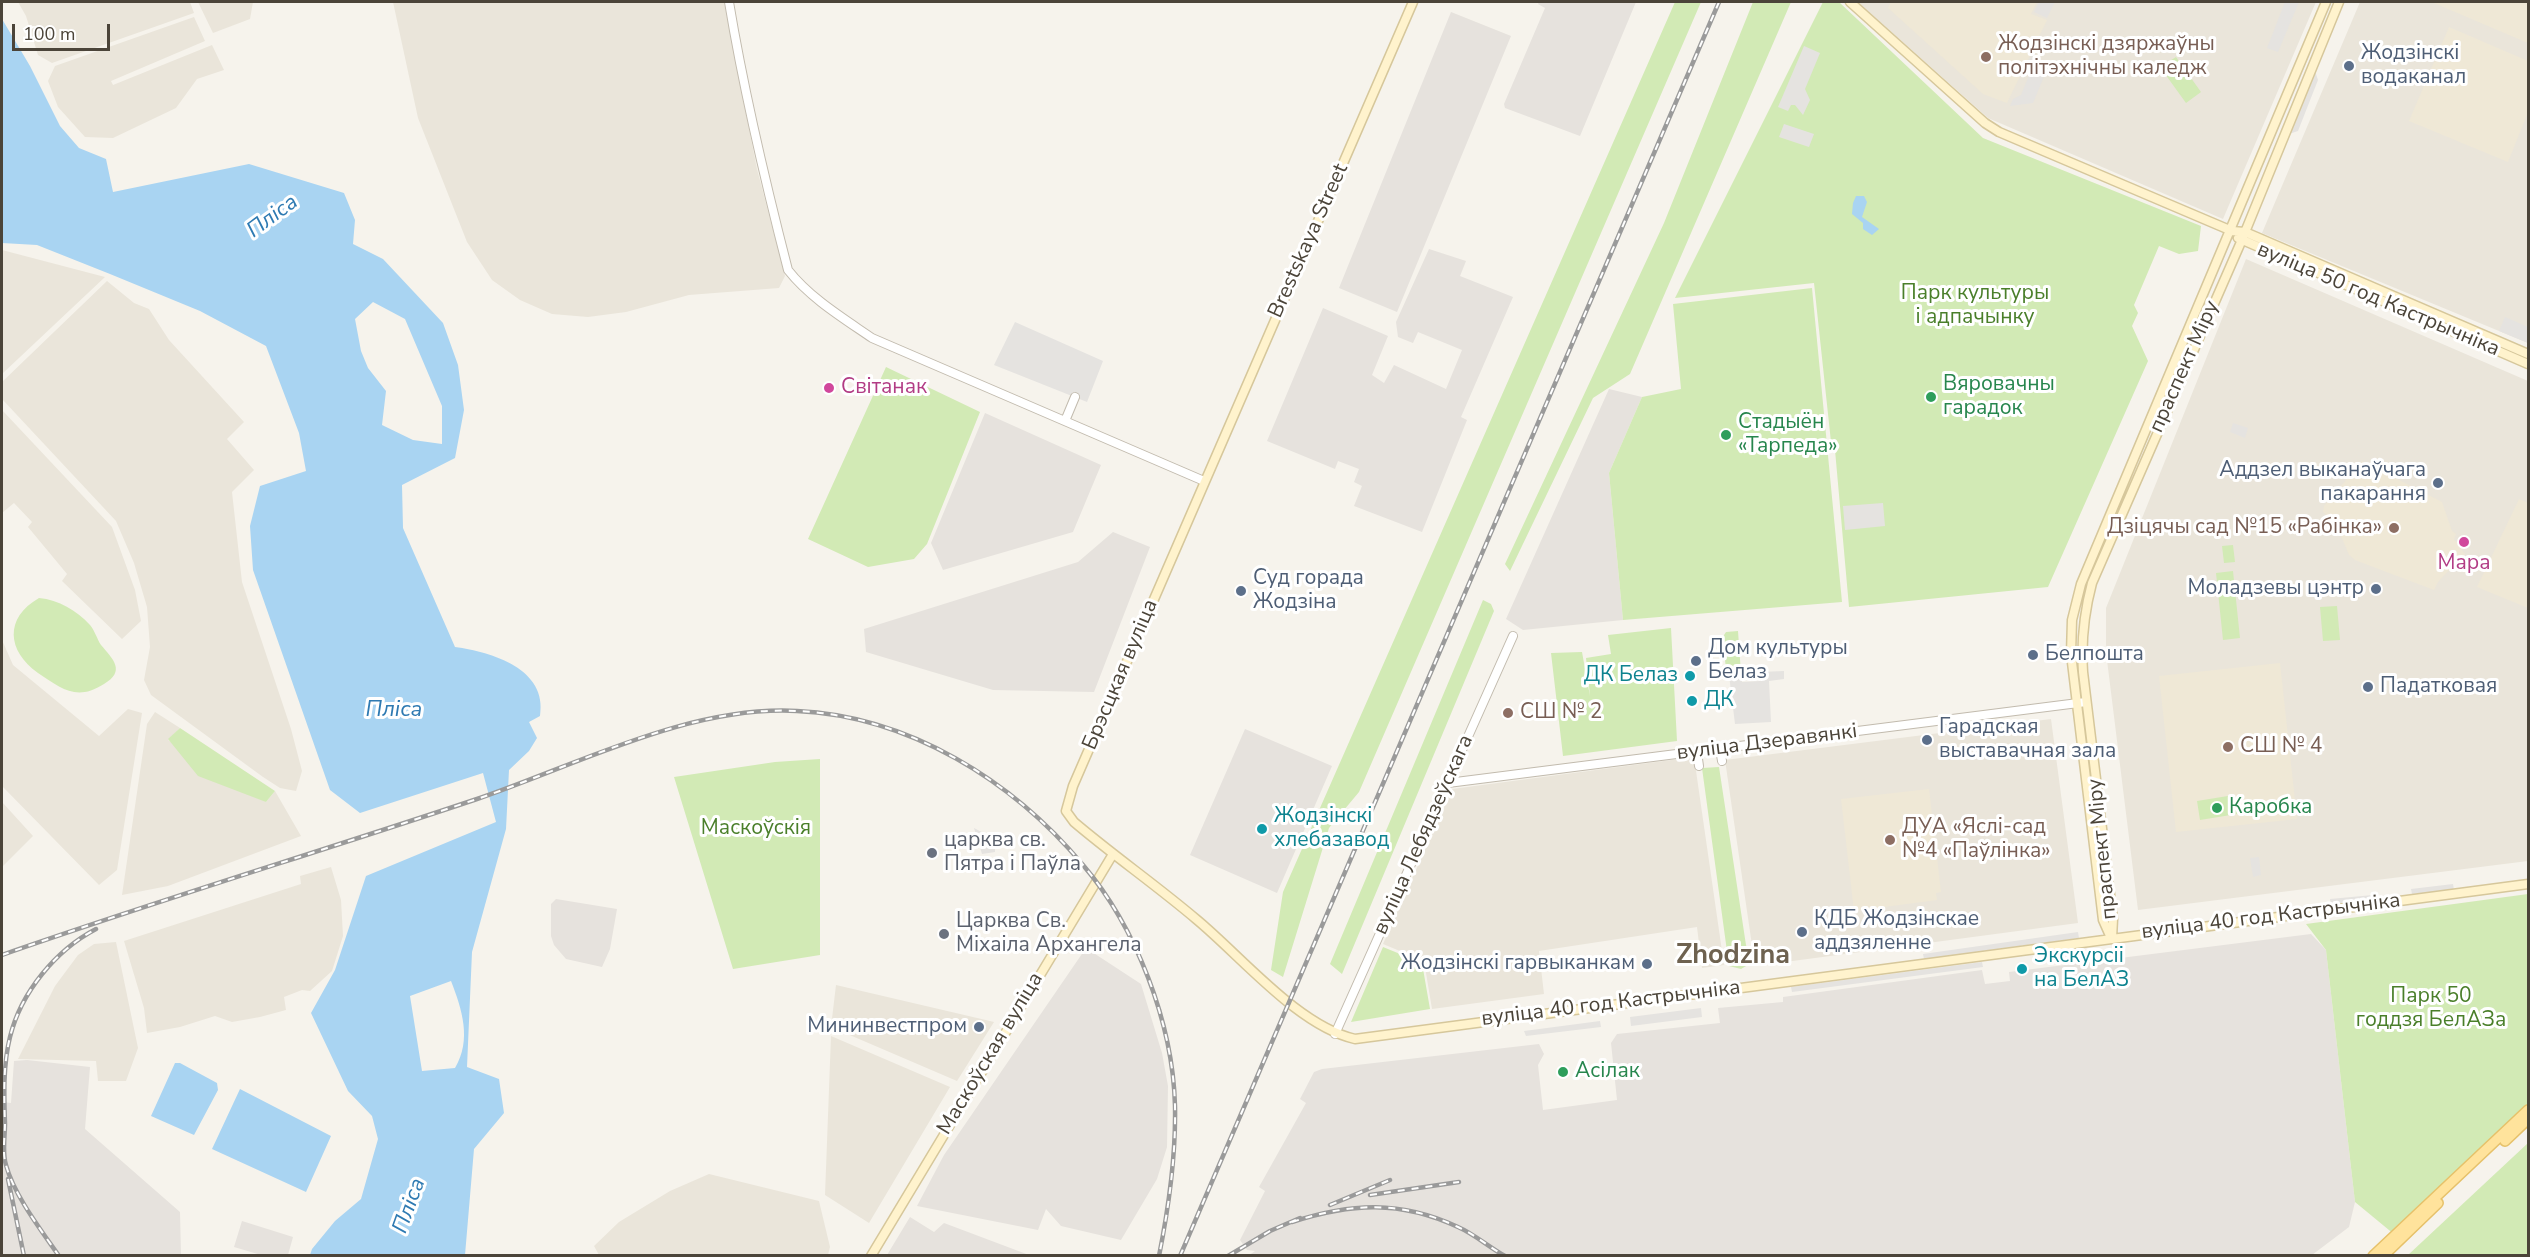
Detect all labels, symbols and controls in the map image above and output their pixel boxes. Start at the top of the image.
scale bar [15,12,112,50]
text: 100 m [23,22,75,46]
place label: Жодзінскі дзяржаўны політэхнічны каледж [1998,32,2215,82]
place label: Жодзінскі водаканал [2361,41,2466,91]
marker: Жодзінскі дзяржаўны політэхнічны каледж [1979,50,1993,64]
marker: Жодзінскі водаканал [2342,59,2356,73]
street label: Brestskaya Street [1264,160,1354,322]
water label: Пліса [242,190,304,244]
street label: вуліца 50 год Кастрычніка [2253,237,2503,363]
park label: Парк культуры і адпачынку [1901,281,2049,331]
street label: праспект Міру [2145,297,2225,437]
place label: Вяровачны гарадок [1943,372,2055,422]
place label: Світанак [841,375,927,401]
marker: Світанак [822,381,836,395]
marker: Вяровачны гарадок [1924,390,1938,404]
place label: Стадыён «Тарпеда» [1738,410,1837,460]
marker: Стадыён «Тарпеда» [1719,428,1733,442]
place label: Аддзел выканаўчага пакарання [2219,458,2426,508]
marker: Аддзел выканаўчага пакарання [2431,476,2445,490]
place label: Дзіцячы сад №15 «Рабінка» [2107,515,2382,541]
marker: Дзіцячы сад №15 «Рабінка» [2387,521,2401,535]
marker: Мара [2457,535,2471,549]
place label: Мара [2437,551,2491,577]
place label: Суд горада Жодзіна [1253,566,1364,616]
place label: Моладзевы цэнтр [2188,576,2364,602]
marker: Моладзевы цэнтр [2369,582,2383,596]
marker: Суд горада Жодзіна [1234,584,1248,598]
street label: Брэсцкая вуліца [1078,596,1164,754]
place label: Дом культуры Белаз [1708,636,1848,686]
place label: Белпошта [2045,642,2144,668]
marker: Белпошта [2026,648,2040,662]
marker: Дом культуры Белаз [1689,654,1703,668]
place label: ДК Белаз [1584,663,1678,689]
marker: ДК Белаз [1683,669,1697,683]
place label: Падатковая [2380,674,2497,700]
marker: Падатковая [2361,680,2375,694]
place label: ДК [1704,688,1734,714]
marker: ДК [1685,694,1699,708]
water label: Пліса [366,698,422,724]
place label: СШ № 2 [1520,700,1602,726]
marker: СШ № 2 [1501,706,1515,720]
place label: Гарадская выставачная зала [1939,715,2116,765]
street label: вуліца Дзеравянкі [1675,719,1859,767]
street label: вуліца Лебядзеўскага [1369,731,1479,939]
marker: Гарадская выставачная зала [1920,733,1934,747]
place label: СШ № 4 [2240,734,2322,760]
marker: СШ № 4 [2221,740,2235,754]
street label: праспект Міру [2083,777,2123,921]
place label: Каробка [2229,795,2312,821]
marker: Каробка [2210,801,2224,815]
place label: Жодзінскі хлебазавод [1274,804,1389,854]
place label: ДУА «Яслі-сад №4 «Паўлінка» [1902,815,2051,865]
park label: Маскоўскія [701,816,811,842]
marker: Жодзінскі хлебазавод [1255,822,1269,836]
place label: царква св. Пятра і Паўла [944,828,1081,878]
marker: ДУА «Яслі-сад №4 «Паўлінка» [1883,833,1897,847]
marker: царква св. Пятра і Паўла [925,846,939,860]
street label: вуліца 40 год Кастрычніка [2140,889,2402,945]
place label: КДБ Жодзінскае аддзяленне [1814,907,1979,957]
place label: Царква Св. Міхаіла Архангела [956,909,1142,959]
marker: КДБ Жодзінскае аддзяленне [1795,925,1809,939]
marker: Царква Св. Міхаіла Архангела [937,927,951,941]
district label: Zhodzina [1676,940,1790,972]
place label: Экскурсіі на БелАЗ [2034,944,2129,994]
place label: Жодзінскі гарвыканкам [1401,951,1635,977]
marker: Жодзінскі гарвыканкам [1640,957,1654,971]
marker: Экскурсіі на БелАЗ [2015,962,2029,976]
street label: Маскоўская вуліца [933,968,1049,1140]
street label: вуліца 40 год Кастрычніка [1480,976,1742,1032]
park label: Парк 50 годдзя БелАЗа [2356,984,2506,1034]
place label: Мининвестпром [807,1014,967,1040]
marker: Мининвестпром [972,1020,986,1034]
place label: Асілак [1575,1059,1640,1085]
marker: Асілак [1556,1065,1570,1079]
water label: Пліса [388,1175,432,1237]

